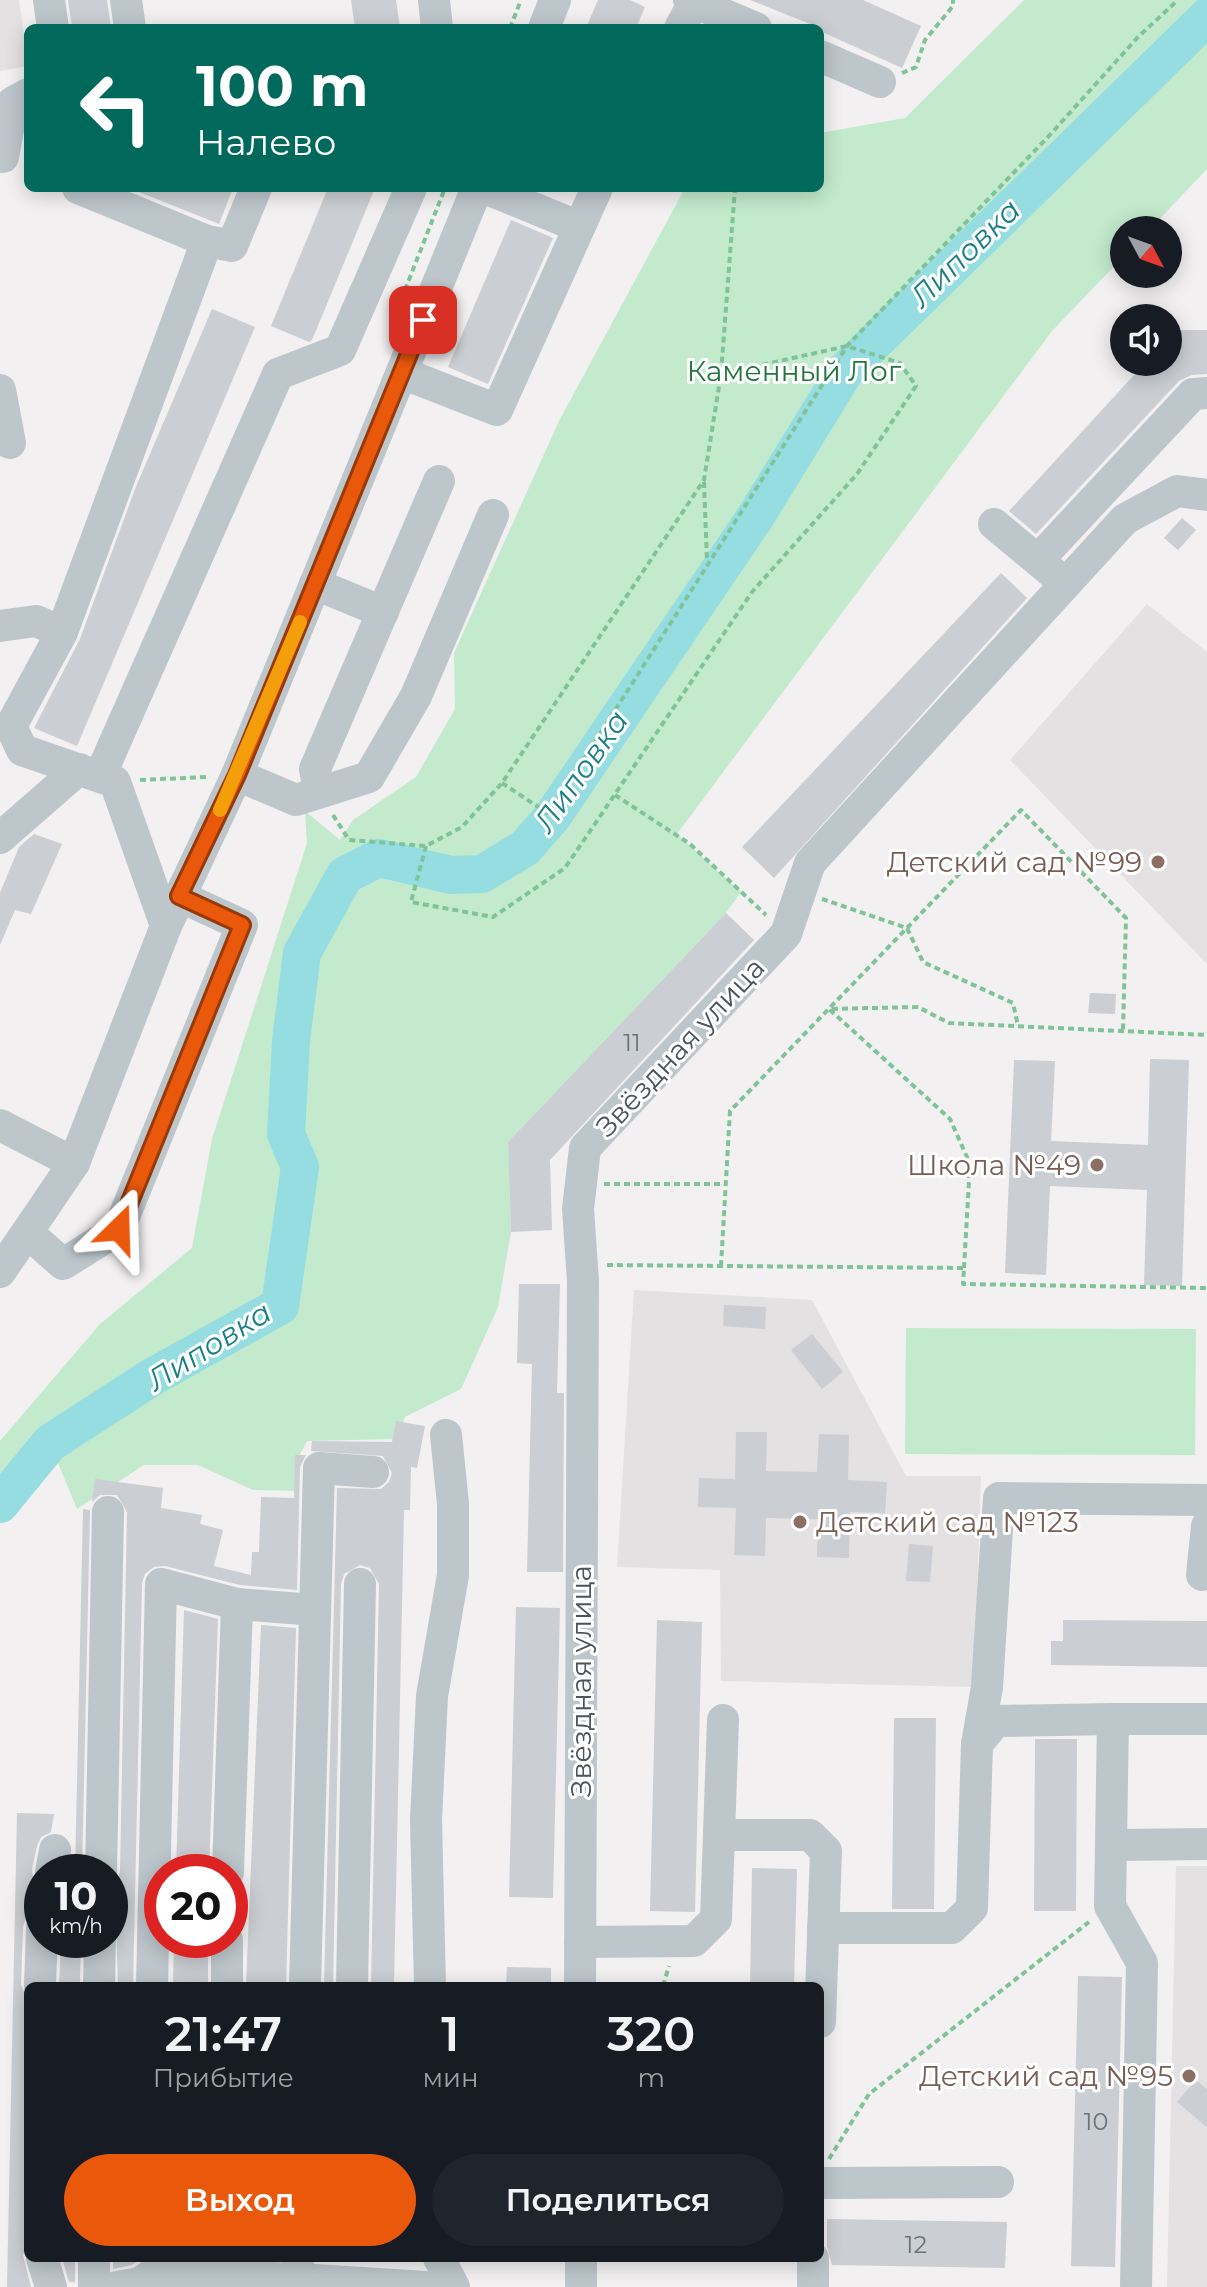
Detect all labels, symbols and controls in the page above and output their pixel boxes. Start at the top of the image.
text: 100 m [196,52,369,120]
icon: left [64,56,168,160]
text: Налево [196,120,336,164]
water label: Липовка [901,191,1028,316]
north arrow [1110,216,1182,288]
map controls [1110,216,1182,376]
pin [389,286,457,354]
icon: arrive [401,298,445,342]
button: sound [1110,304,1182,376]
park label: Каменный Лог [687,354,902,388]
water label: Липовка [525,703,636,840]
place label: Детский сад №99 [887,845,1142,879]
marker: Детский сад №99 [1149,853,1167,871]
street label: Звёздная улица [589,951,771,1143]
house number: 11 [623,1028,641,1057]
place label: Школа №49 [907,1148,1081,1182]
marker: Школа №49 [1088,1156,1106,1174]
position arrow [77,1187,161,1271]
water label: Липовка [138,1293,278,1400]
place label: Детский сад №123 [816,1505,1079,1539]
marker: Детский сад №123 [791,1513,809,1531]
street label: Звёздная улица [564,1565,598,1797]
speed limit sign: 20 [144,1854,248,1958]
text: 10 [55,1871,97,1920]
text: km/h [49,1914,103,1938]
text: 21:47 [164,2005,282,2063]
text: 1 [441,2005,460,2063]
text: 320 [607,2005,695,2063]
place label: Детский сад №95 [919,2059,1173,2093]
text: Прибытие [153,2062,294,2094]
text: мин [423,2062,479,2094]
text: m [637,2062,665,2094]
marker: Детский сад №95 [1180,2067,1198,2085]
house number: 10 [1084,2107,1108,2136]
button: Выход [64,2154,416,2246]
button: Поделиться [432,2154,784,2246]
house number: 12 [905,2230,927,2259]

